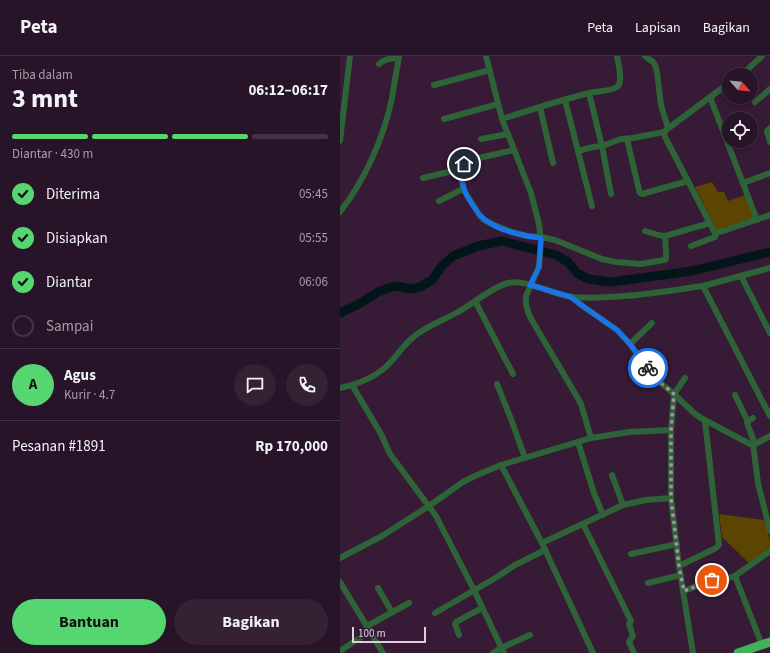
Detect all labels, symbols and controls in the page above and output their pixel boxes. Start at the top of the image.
text: Peta [20,14,57,41]
text: Peta [587,18,613,38]
text: Lapisan [635,18,681,38]
text: Bagikan [703,18,750,38]
text: Tiba dalam [12,66,73,84]
north arrow [722,68,758,104]
map controls [722,68,758,148]
text: 3 mnt [12,80,78,117]
text: 06:12–06:17 [248,80,328,101]
button: locate [722,112,758,148]
text: Diantar · 430 m [12,145,93,163]
pin [447,147,481,181]
icon: home [453,153,475,175]
icon: check [12,183,34,205]
text: Diterima [46,184,100,205]
text: 05:45 [299,185,328,203]
icon: check [12,227,34,249]
text: Disiapkan [46,228,108,249]
text: 05:55 [299,229,328,247]
icon: check [12,271,34,293]
text: Diantar [46,272,92,293]
text: 06:06 [299,273,328,291]
text: Sampai [46,316,93,337]
courier [628,348,668,388]
icon: bike [637,357,659,379]
button: chat [234,364,276,406]
button: phone [286,364,328,406]
text: Agus [64,365,96,386]
text: A [29,374,37,395]
text: Kurir · 4.7 [64,386,115,404]
text: Pesanan #1891 [12,436,106,457]
text: Rp 170,000 [255,436,328,457]
pin [695,563,729,597]
icon: bag [701,569,723,591]
button: Bantuan [12,599,166,645]
button: Bagikan [174,599,328,645]
scale bar [352,625,426,644]
text: 100 m [358,626,386,641]

